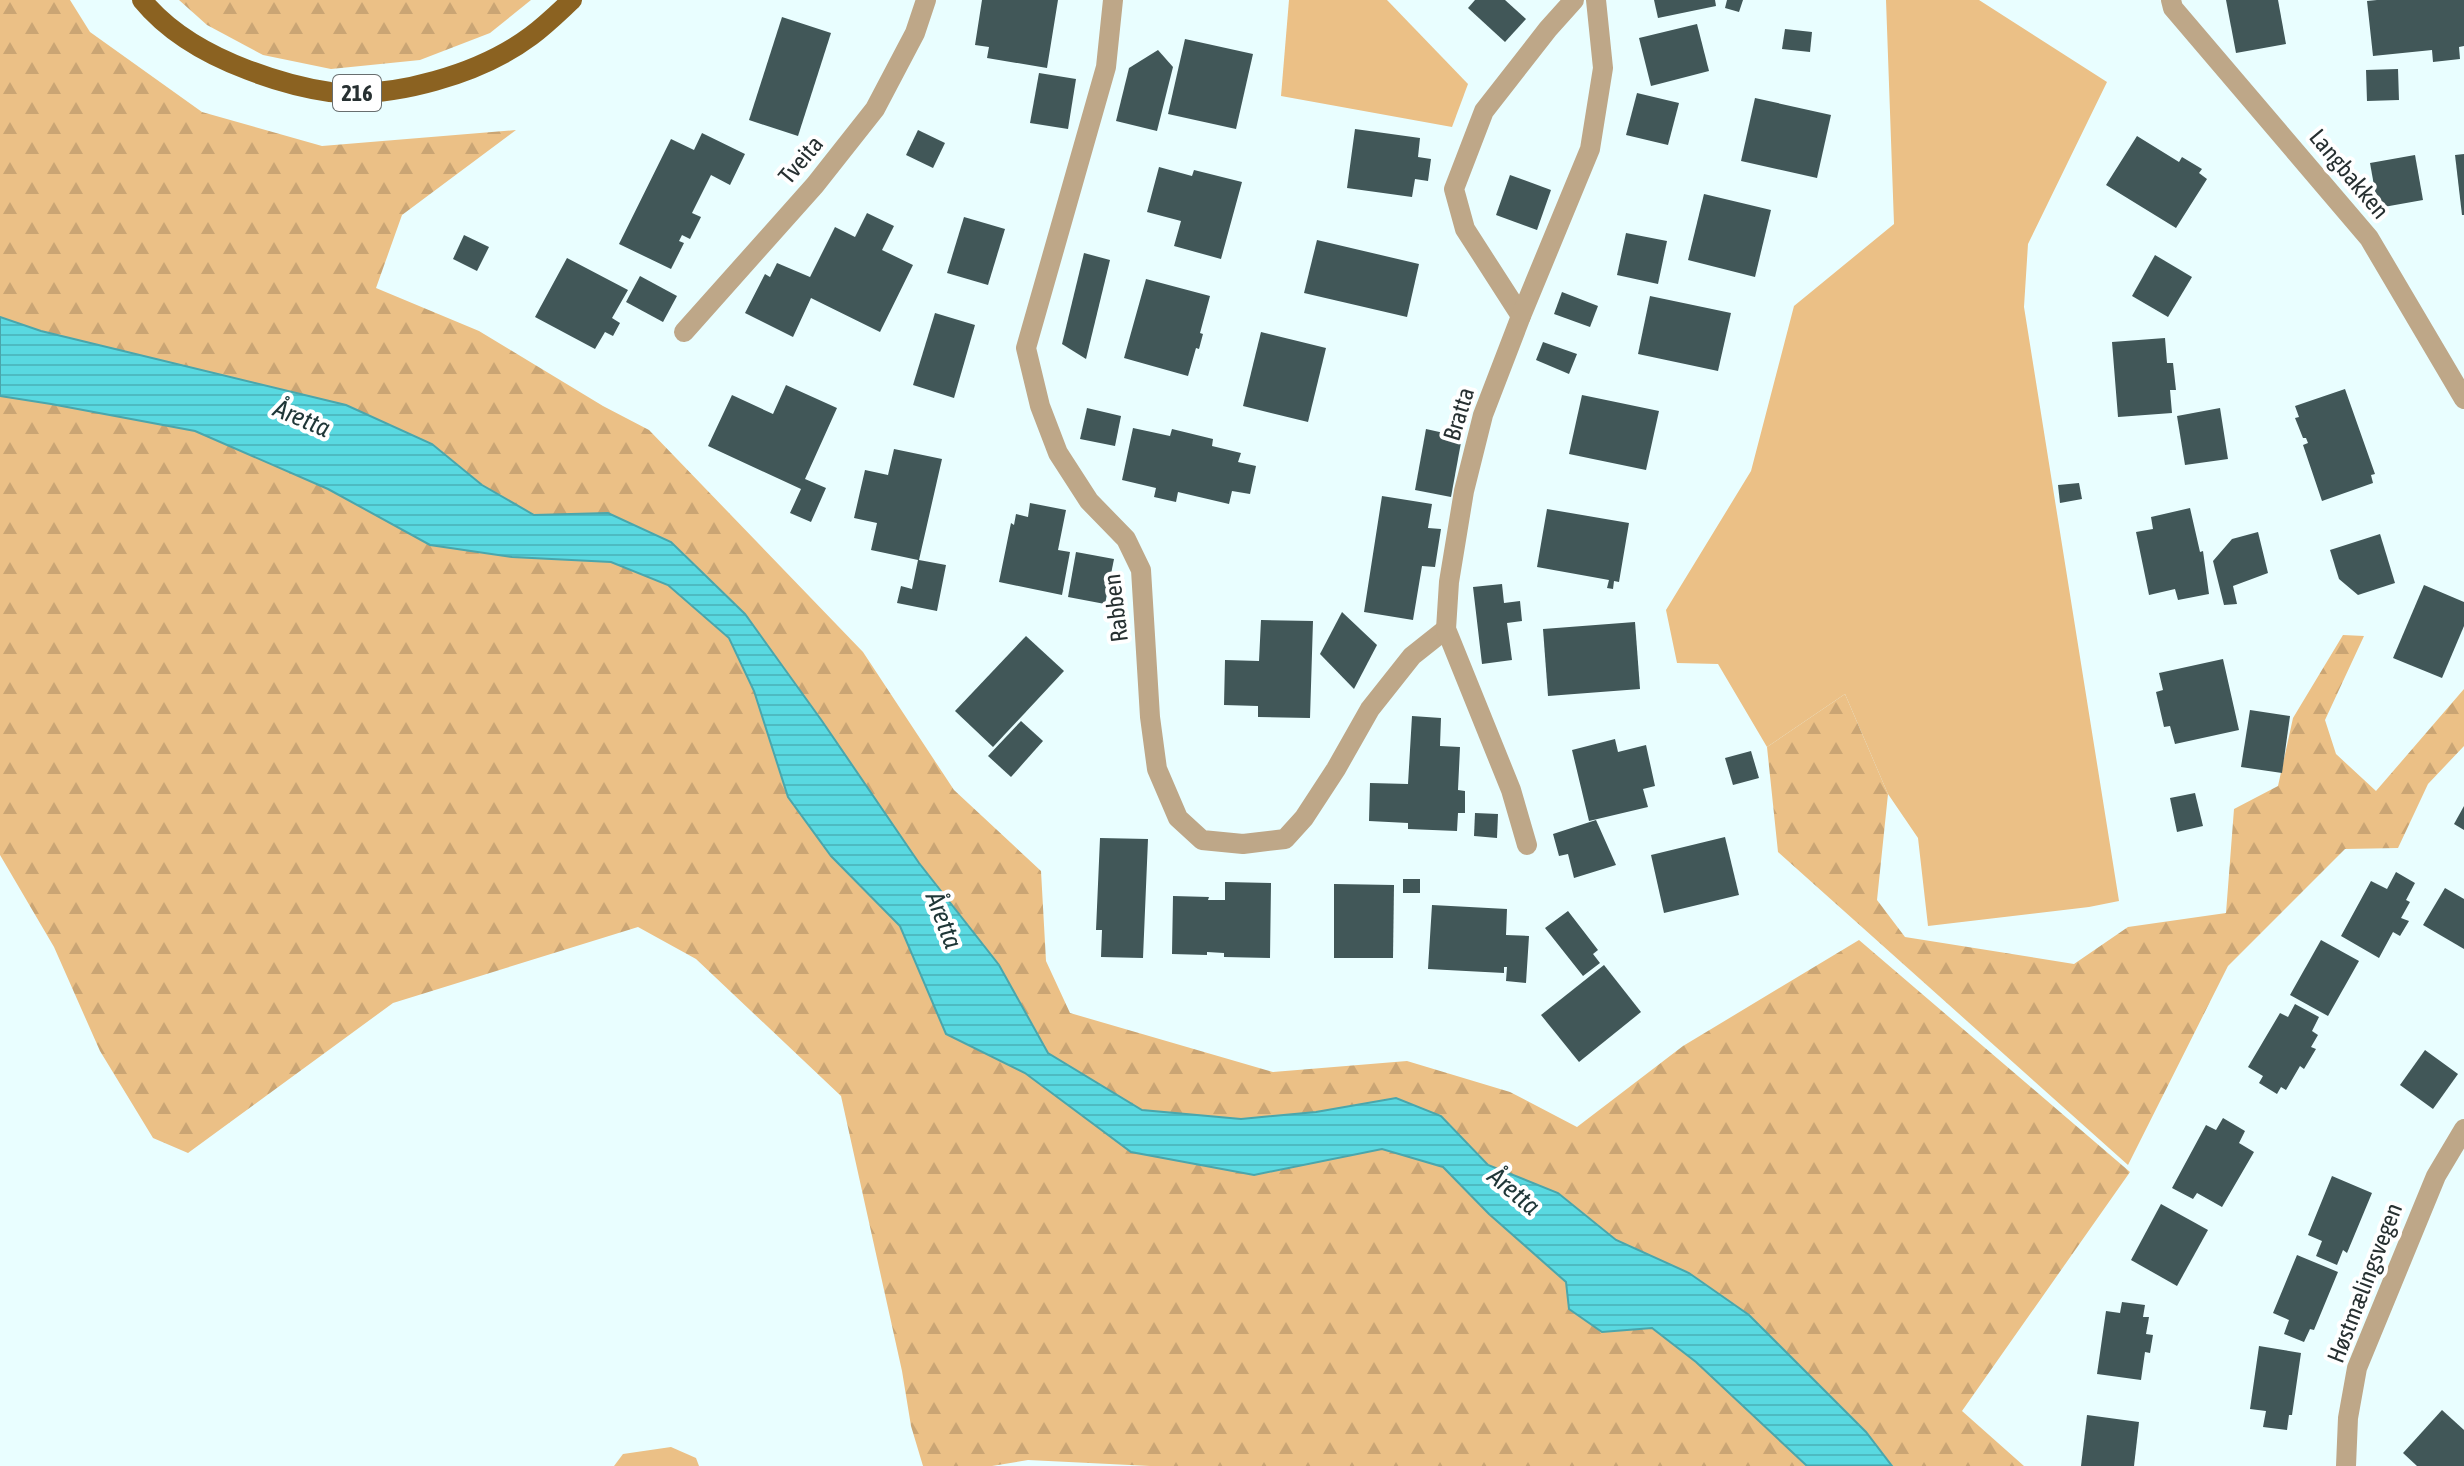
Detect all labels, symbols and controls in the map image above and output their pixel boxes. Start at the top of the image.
road number: 216 [333,75,381,111]
street label: Langbakken [2304,124,2394,224]
street label: Tveita [773,130,828,189]
street label: Bratta [1438,384,1479,444]
water label: Åretta [268,392,335,443]
street label: Rabben [1098,572,1133,644]
water label: Åretta [919,886,969,953]
water label: Åretta [1481,1159,1547,1221]
street label: Høstmælingsvegen [2322,1199,2407,1366]

